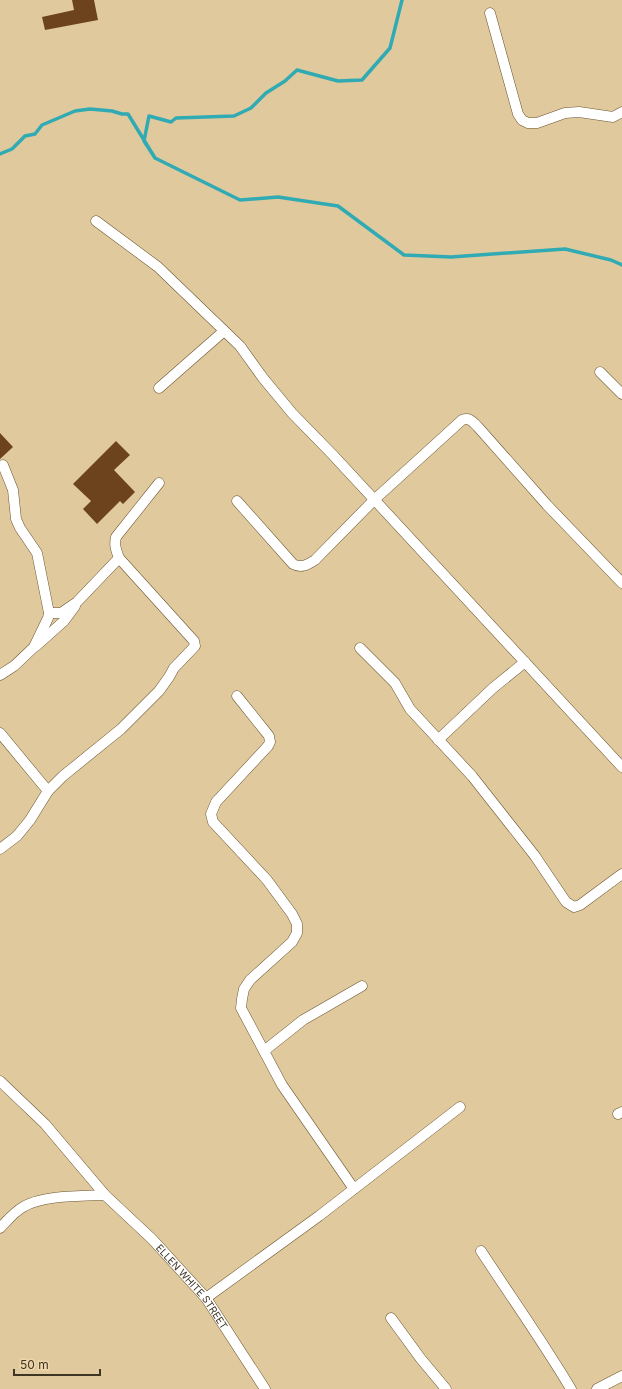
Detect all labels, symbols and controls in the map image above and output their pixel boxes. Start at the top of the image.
street label: ELLEN WHITE STREET [154,1242,231,1331]
scale bar [14,1351,100,1377]
text: 50 m [20,1357,49,1372]

